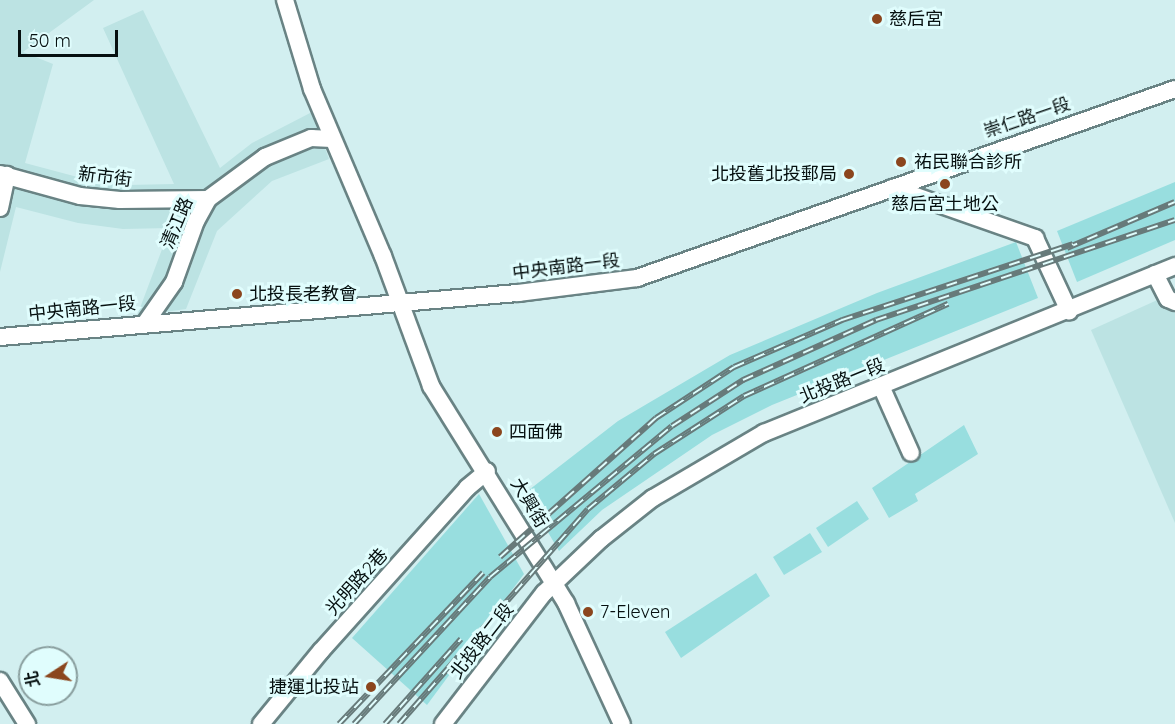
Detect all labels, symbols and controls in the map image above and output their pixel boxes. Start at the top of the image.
place label: 慈后宮 [889,8,943,30]
marker: 慈后宮 [870,12,884,26]
scale bar [21,18,122,56]
text: 50 m [29,29,71,52]
street label: 崇仁路一段 [981,93,1073,143]
place label: 祐民聯合診所 [914,151,1022,173]
marker: 祐民聯合診所 [892,153,910,171]
street label: 新市街 [77,163,133,191]
place label: 北投舊北投郵局 [711,163,837,185]
marker: 北投舊北投郵局 [842,167,856,181]
marker: 慈后宮土地公 [938,177,952,191]
place label: 慈后宮土地公 [891,193,999,215]
street label: 清江路 [157,194,197,252]
street label: 中央南路一段 [511,250,621,284]
place label: 北投長老教會 [249,283,357,305]
marker: 北投長老教會 [230,287,244,301]
street label: 中央南路一段 [27,293,137,325]
street label: 北投路一段 [796,354,888,408]
place label: 四面佛 [509,421,563,443]
marker: 四面佛 [490,425,504,439]
street label: 大興街 [506,474,552,532]
street label: 光明路2巷 [322,544,392,620]
street label: 北投路二段 [446,599,518,683]
place label: 7-Eleven [600,601,671,623]
marker: 7-Eleven [581,605,595,619]
north arrow [18,646,78,706]
text: 北 [21,669,44,689]
place label: 捷運北投站 [269,676,359,698]
marker: 捷運北投站 [364,680,378,694]

